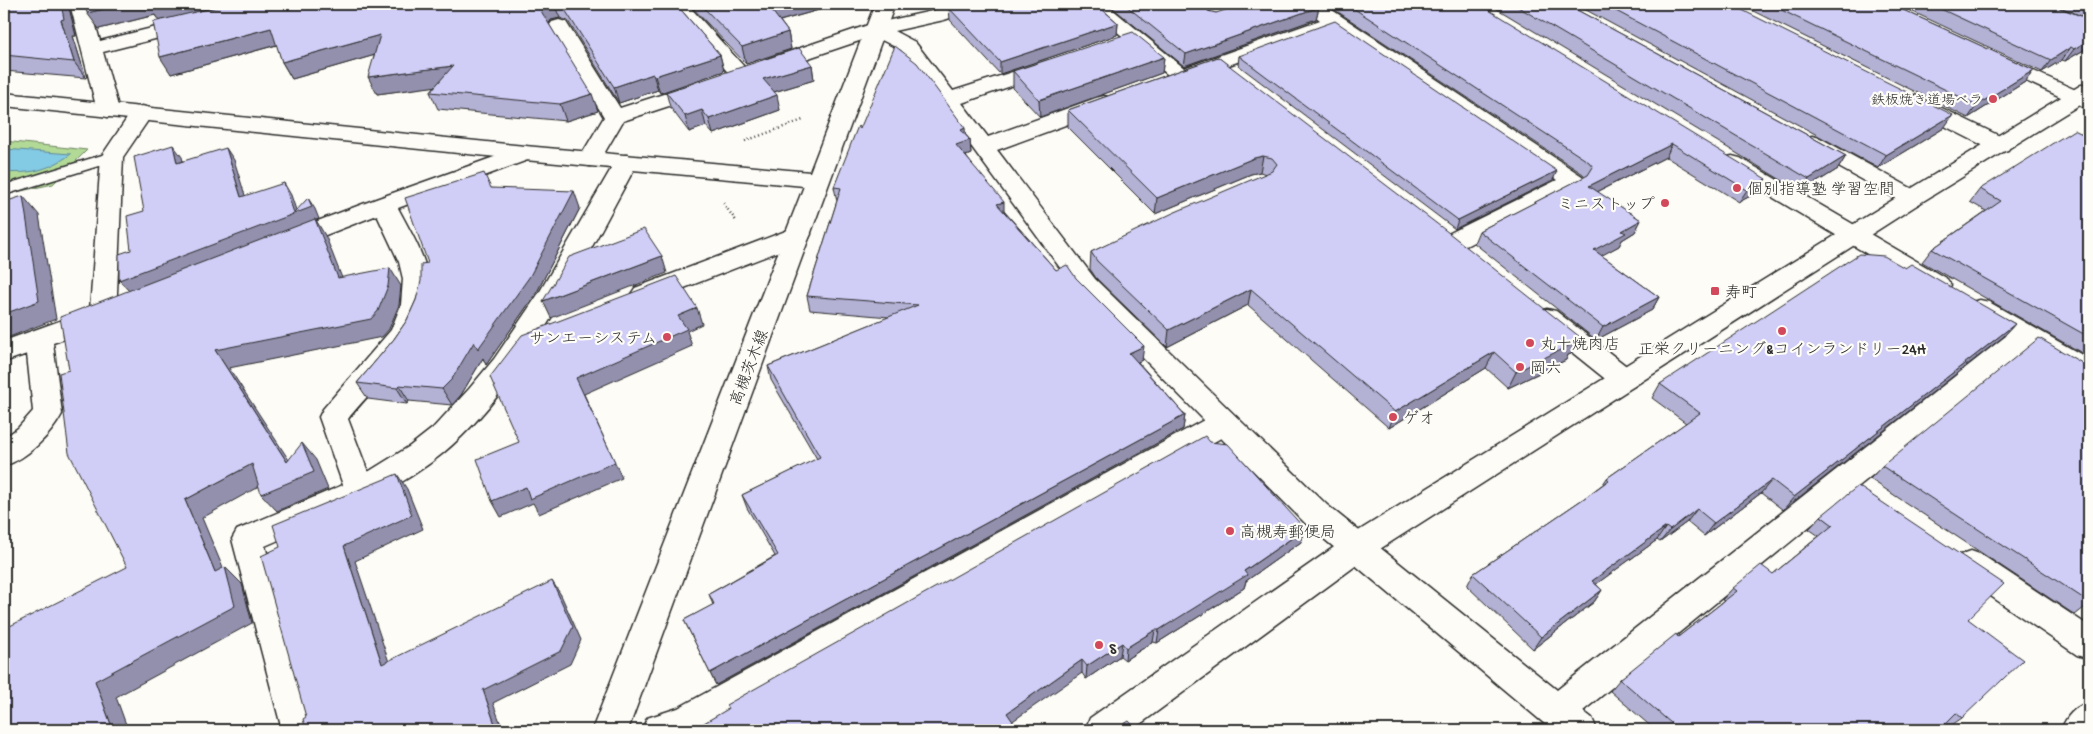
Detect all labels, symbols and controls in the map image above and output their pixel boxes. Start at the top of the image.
place label: 鉄板焼き道場ベラ [1871,93,1983,110]
marker: 鉄板焼き道場ベラ [1987,93,1999,105]
place label: 個別指導塾 学習空間 [1747,181,1895,201]
marker: 個別指導塾 学習空間 [1731,182,1743,194]
place label: ミニストップ [1557,196,1655,216]
marker: ミニストップ [1659,197,1671,209]
place label: 寿町 [1725,284,1757,304]
marker: 寿町 [1709,285,1721,297]
marker: 正栄クリーニング&コインランドリー24H [1776,325,1788,337]
street label: 高槻茨木線 [726,327,774,409]
place label: サンエーシステム [529,331,657,350]
marker: サンエーシステム [661,331,673,343]
place label: 丸十焼肉店 [1540,336,1620,356]
marker: 丸十焼肉店 [1524,337,1536,349]
place label: 正栄クリーニング&コインランドリー24H [1638,341,1927,361]
place label: 岡六 [1530,360,1562,380]
marker: 岡六 [1514,361,1526,373]
place label: ゲオ [1403,410,1435,430]
marker: ゲオ [1387,411,1399,423]
place label: 高槻寿郵便局 [1240,524,1336,544]
marker: 高槻寿郵便局 [1224,525,1236,537]
place label: s [1109,637,1117,660]
marker: s [1093,639,1105,651]

